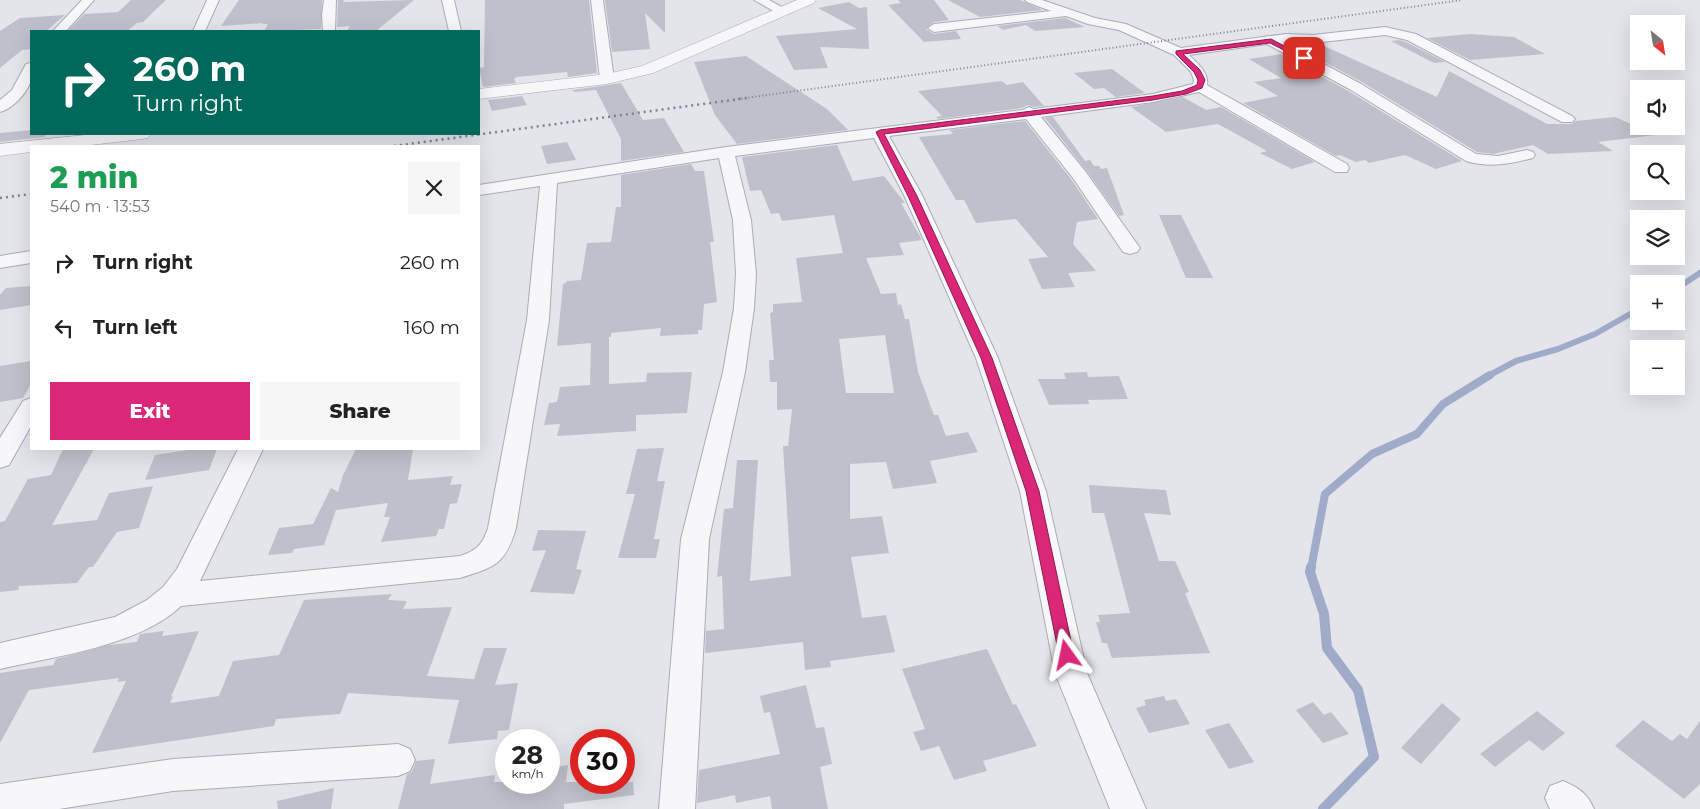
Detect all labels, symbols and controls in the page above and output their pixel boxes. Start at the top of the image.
north arrow [1630,15,1685,70]
map controls [1630,15,1685,395]
pin [1283,37,1325,79]
icon: arrive [1290,44,1318,72]
text: 260 m [133,47,246,90]
icon: right [50,50,115,115]
button: sound [1630,80,1685,135]
text: Turn right [133,90,243,117]
button: search [1630,145,1685,200]
text: 2 min [50,159,138,196]
button: close [408,162,460,214]
text: 540 m · 13:53 [50,197,150,216]
button: layers [1630,210,1685,265]
icon: right [50,249,78,277]
text: Turn right [93,251,193,274]
text: 260 m [400,251,460,274]
button: + [1630,275,1685,330]
icon: left [50,314,78,342]
text: Turn left [93,316,178,339]
text: 160 m [404,316,460,339]
button: − [1630,340,1685,395]
button: Exit [50,382,250,440]
button: Share [260,382,460,440]
position arrow [1040,628,1092,680]
speed limit sign: 30 [570,729,635,794]
text: 28 [512,740,543,770]
text: km/h [511,766,544,781]

